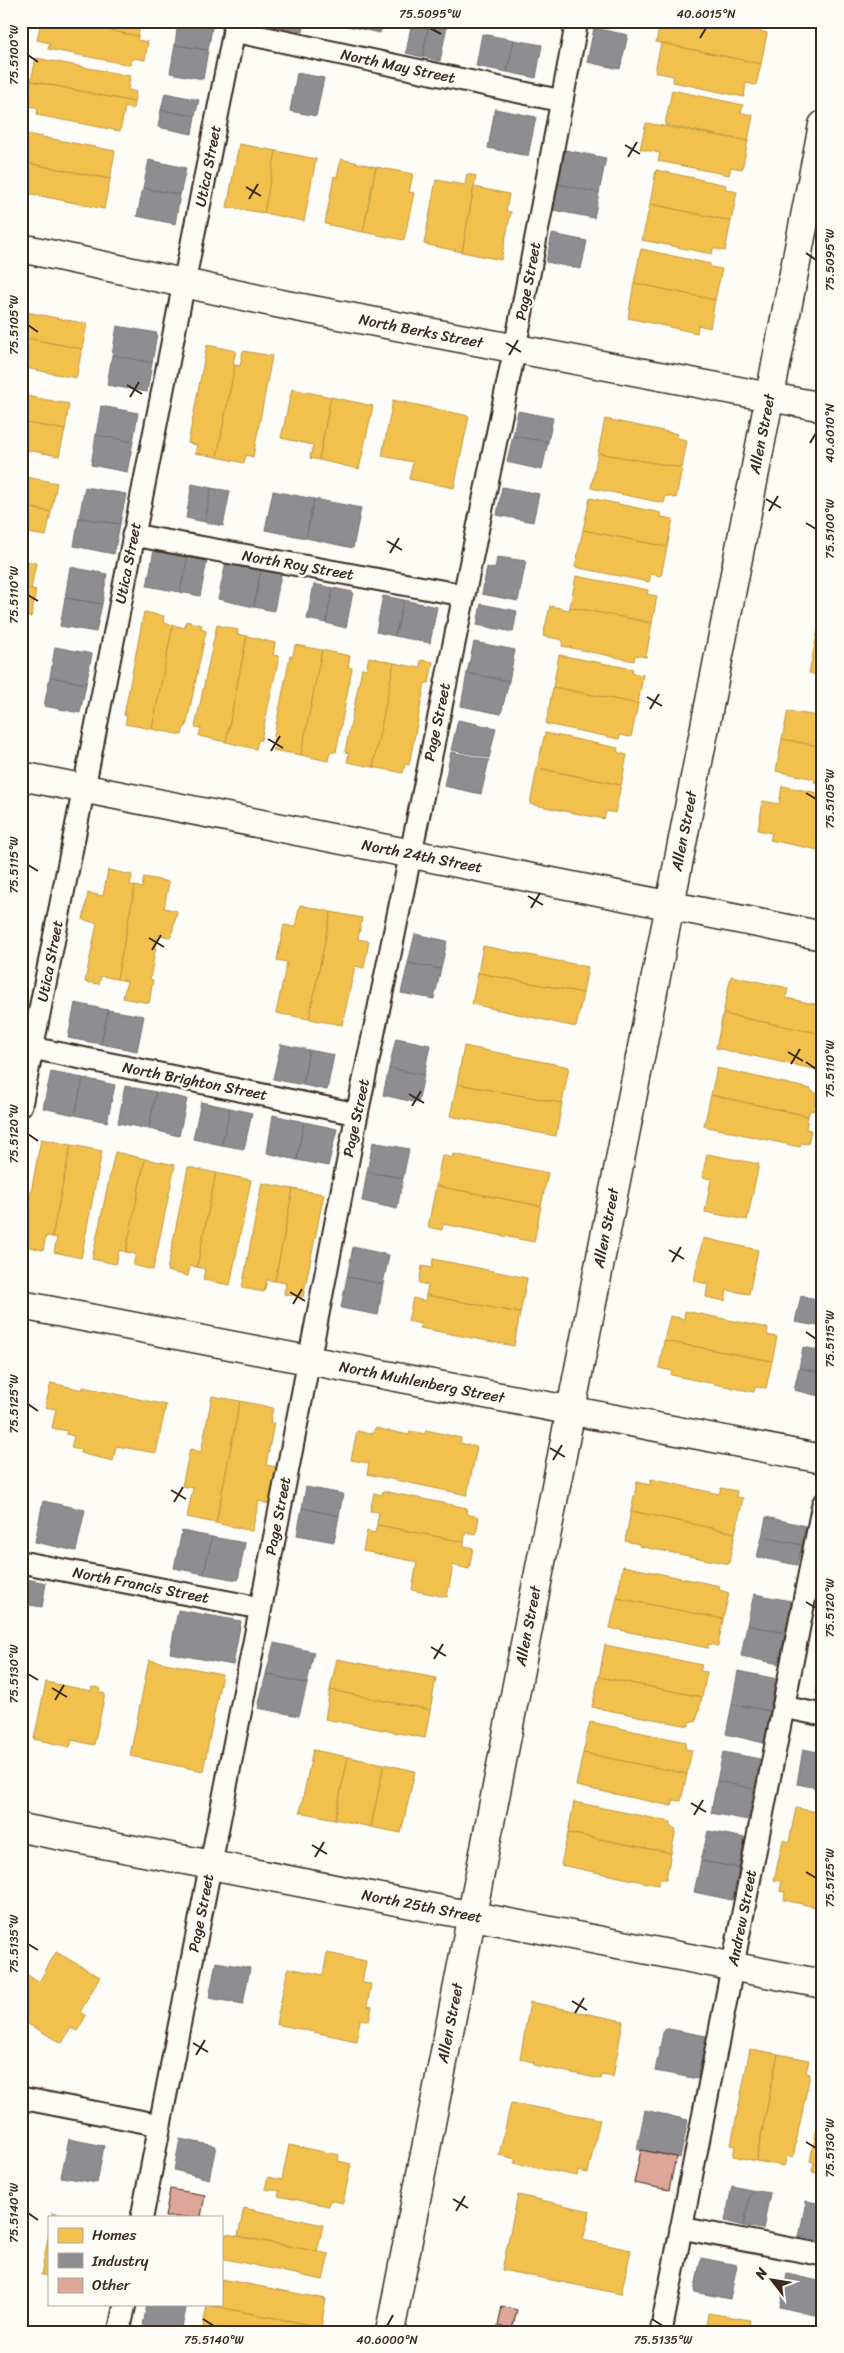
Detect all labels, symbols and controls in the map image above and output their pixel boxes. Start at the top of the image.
text: 75.5095°W [399,3,462,25]
text: 40.6015°N [676,3,736,25]
text: 75.5100°W [3,24,25,85]
street label: North May Street [338,41,458,91]
street label: Utica Street [187,123,229,209]
text: 75.5095°W [819,228,841,291]
street label: Page Street [508,239,548,322]
text: 75.5105°W [3,294,25,355]
street label: North Berks Street [357,306,486,356]
street label: Allen Street [741,391,783,477]
text: 40.6010°N [819,403,841,463]
text: 75.5100°W [819,498,841,559]
street label: Utica Street [107,520,149,606]
street label: North Roy Street [240,542,356,588]
text: 75.5110°W [3,566,25,624]
street label: Page Street [416,680,458,764]
text: 75.5105°W [819,768,841,829]
street label: Allen Street [663,788,705,874]
street label: North 24th Street [359,832,485,881]
text: 75.5115°W [3,836,25,894]
street label: Utica Street [29,918,71,1004]
text: 75.5110°W [819,1040,841,1098]
street label: North Brighton Street [120,1054,270,1108]
street label: Page Street [335,1076,377,1160]
text: 75.5120°W [3,1104,25,1164]
street label: Allen Street [585,1185,627,1271]
text: 75.5115°W [819,1310,841,1368]
street label: North Muhlenberg Street [337,1353,508,1411]
text: 75.5125°W [3,1374,25,1433]
street label: Page Street [258,1474,298,1557]
street label: North Francis Street [71,1559,212,1611]
text: 75.5120°W [819,1578,841,1638]
street label: Allen Street [507,1583,549,1669]
text: 75.5130°W [3,1644,25,1703]
text: 75.5125°W [819,1848,841,1907]
street label: Andrew Street [720,1867,764,1969]
street label: Page Street [181,1871,221,1954]
street label: North 25th Street [360,1882,485,1931]
text: 75.5135°W [3,1914,25,1973]
street label: Allen Street [429,1980,471,2066]
text: 75.5130°W [819,2118,841,2177]
text: 75.5140°W [3,2182,25,2243]
legend [48,2216,222,2306]
text: Homes [92,2222,136,2248]
text: Industry [91,2248,149,2274]
north arrow [746,2256,796,2306]
text: N [748,2263,775,2285]
text: Other [92,2272,131,2298]
text: 75.5140°W [184,2329,245,2351]
text: 40.6000°N [356,2329,419,2351]
text: 75.5135°W [634,2329,693,2351]

